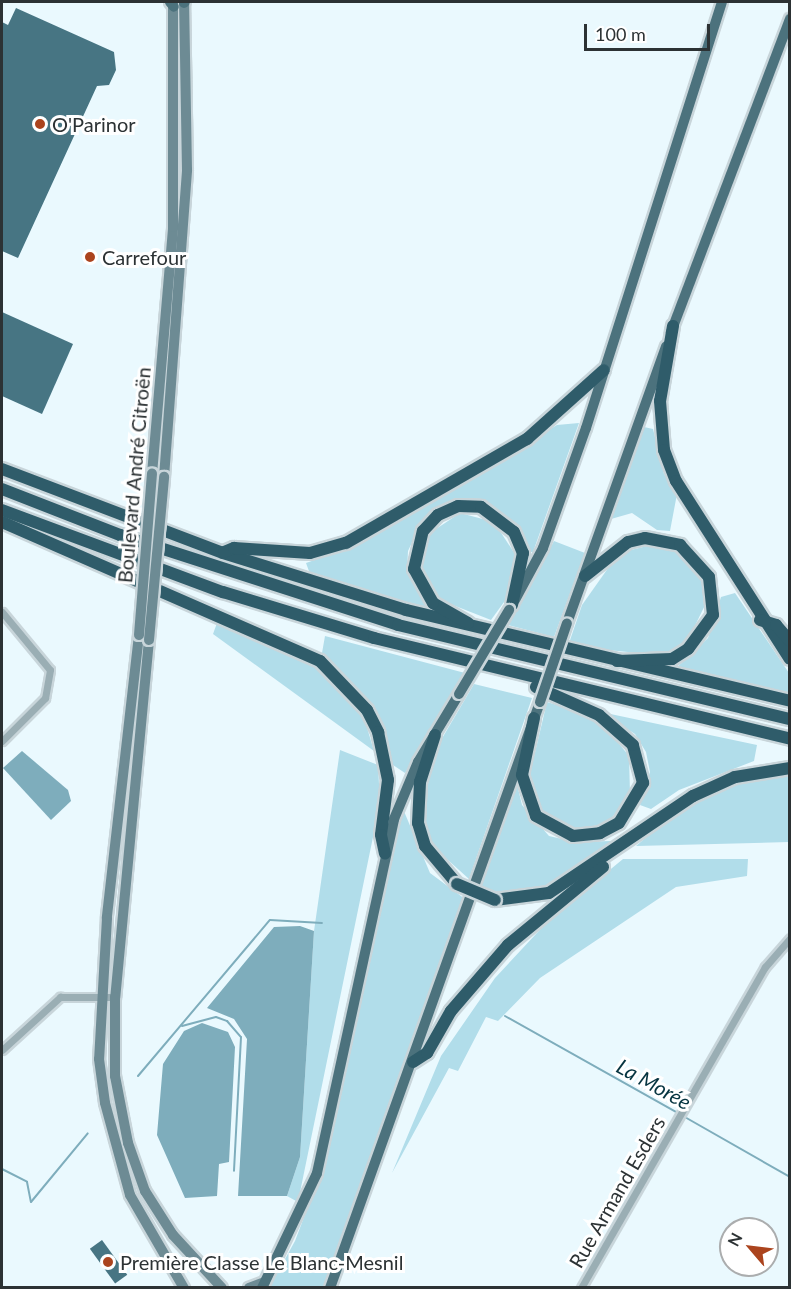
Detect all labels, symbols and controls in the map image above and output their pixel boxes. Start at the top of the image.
scale bar [587,12,713,50]
text: 100 m [595,23,646,45]
place label: O'Parinor [52,112,136,136]
marker: O'Parinor [33,117,47,131]
place label: Carrefour [102,245,186,269]
marker: Carrefour [83,250,97,264]
street label: Boulevard André Citroën [113,366,155,584]
water label: La Morée [613,1053,695,1115]
street label: Rue Armand Esders [564,1112,670,1272]
north arrow [719,1217,779,1277]
text: N [723,1229,746,1249]
place label: Première Classe Le Blanc-Mesnil [120,1250,403,1274]
marker: Première Classe Le Blanc-Mesnil [101,1255,115,1269]

